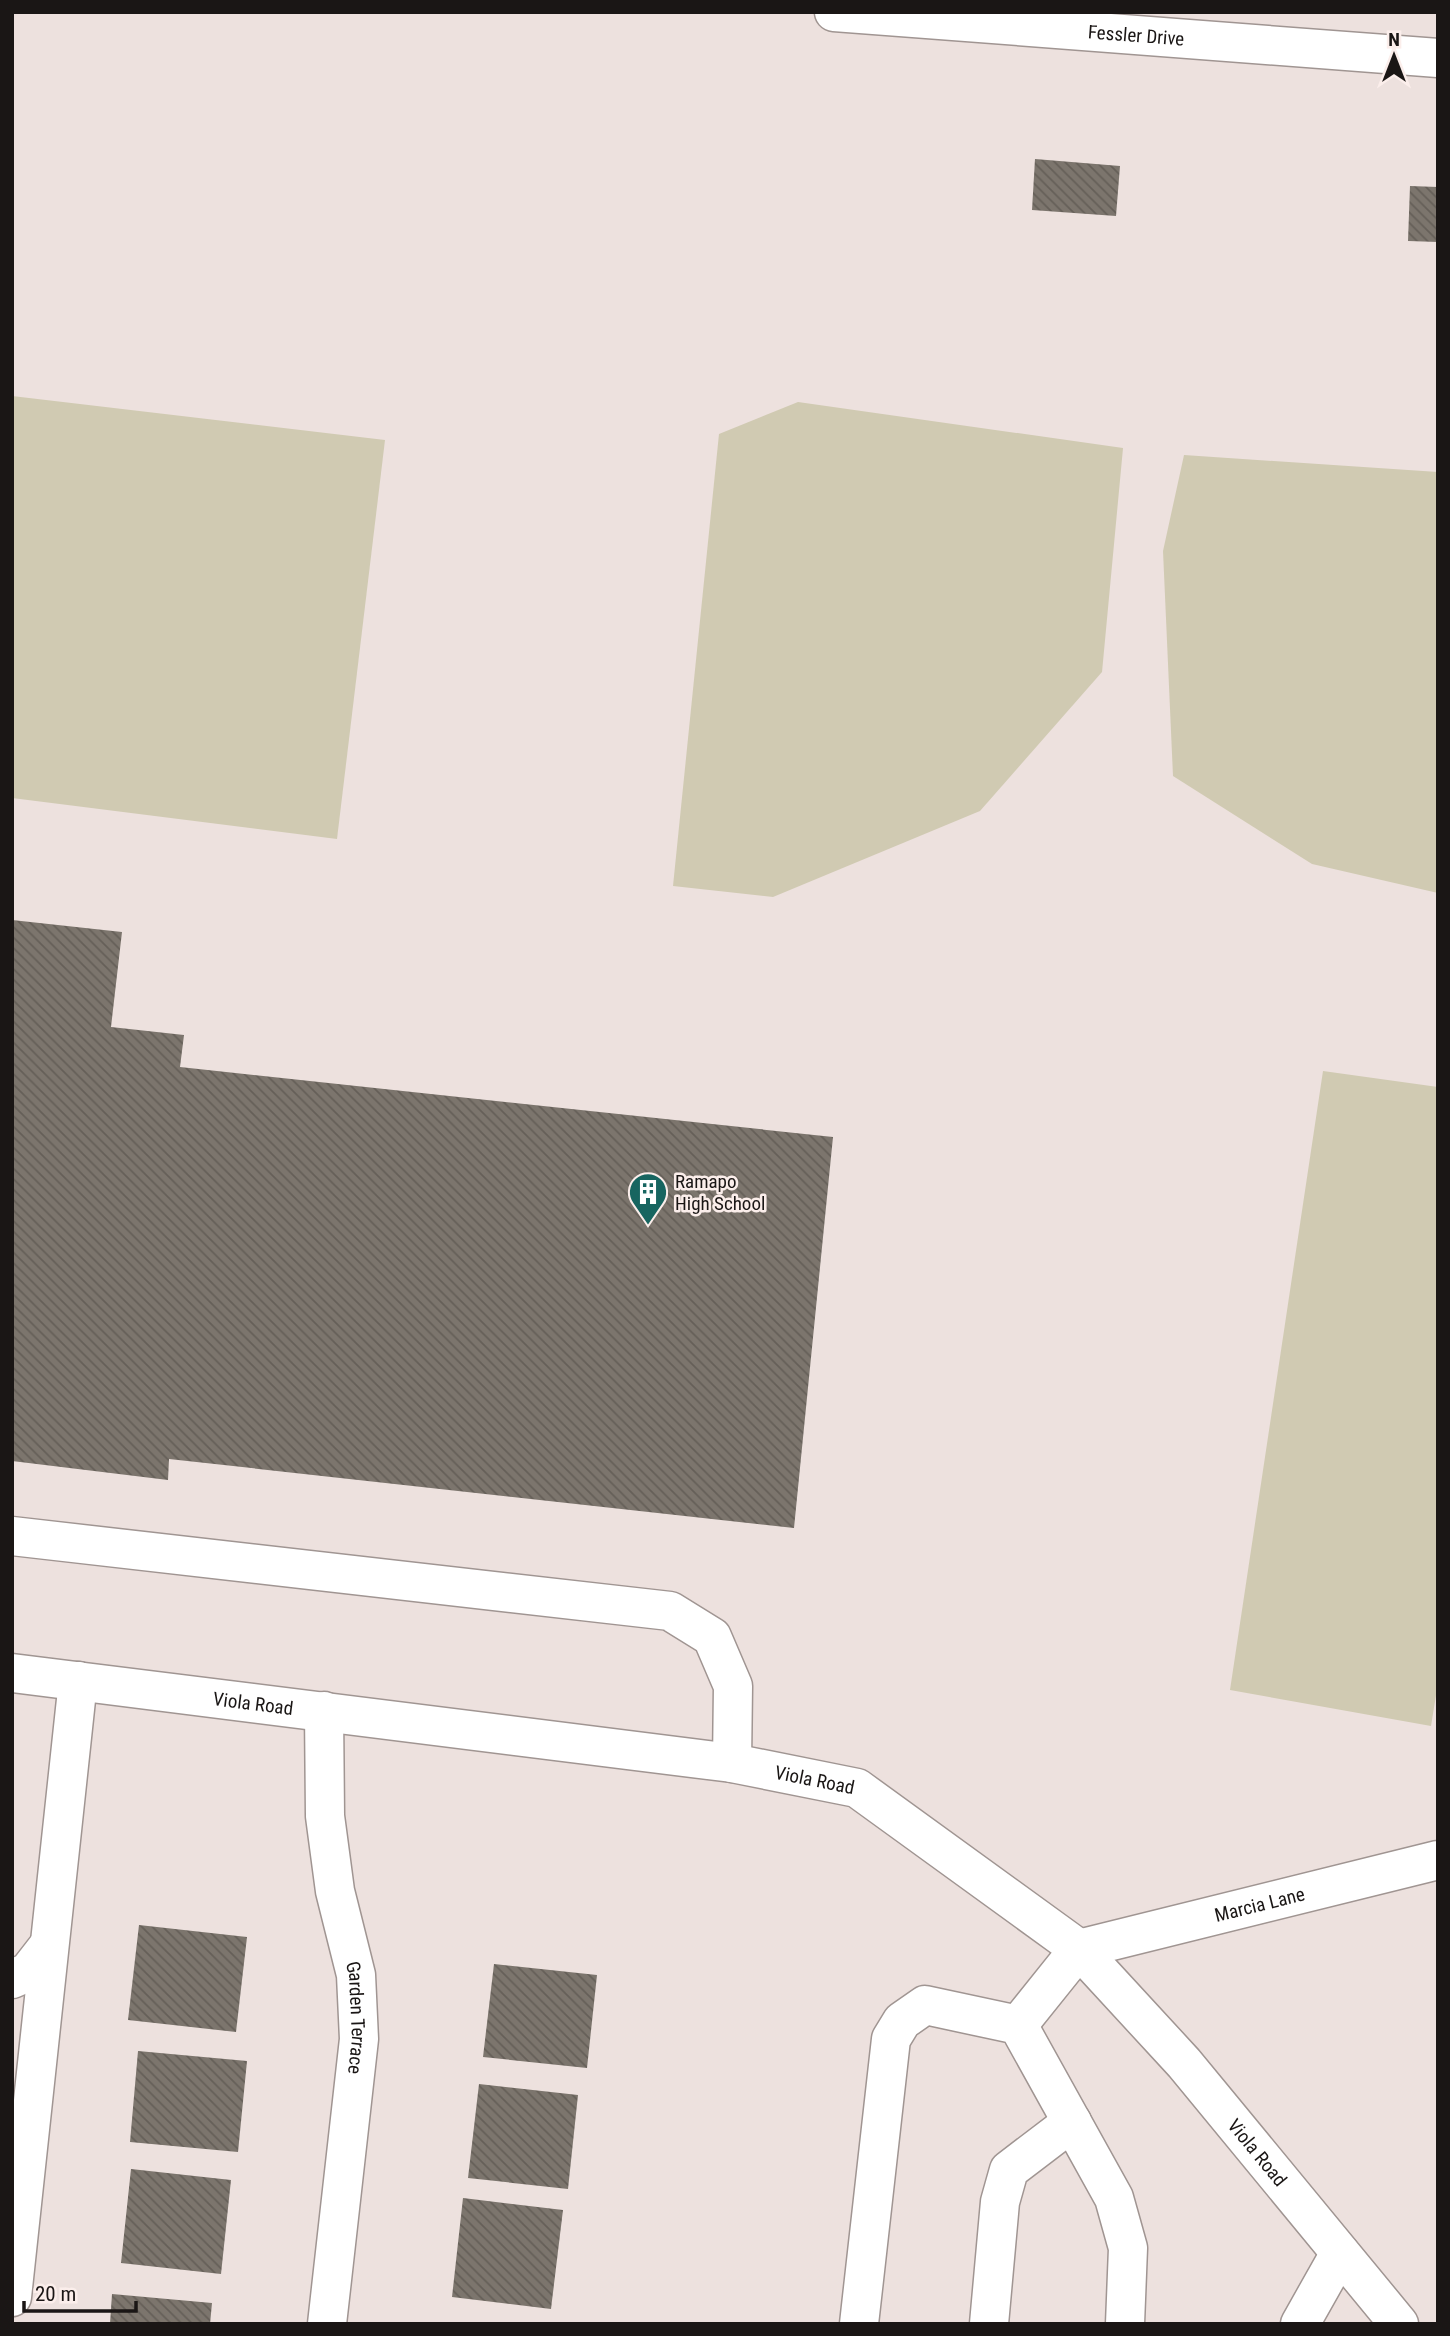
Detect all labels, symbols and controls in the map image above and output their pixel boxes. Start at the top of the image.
street label: Fessler Drive [1087,20,1185,51]
north arrow [1359,21,1429,91]
text: N [1388,28,1400,51]
place label: Ramapo High School [675,1170,765,1215]
building icon: Ramapo High School [627,1171,669,1226]
street label: Viola Road [212,1687,294,1720]
street label: Viola Road [773,1761,856,1799]
street label: Marcia Lane [1212,1882,1307,1927]
street label: Garden Terrace [341,1959,370,2075]
street label: Viola Road [1223,2114,1292,2191]
scale bar [24,2270,136,2314]
text: 20 m [35,2282,76,2306]

